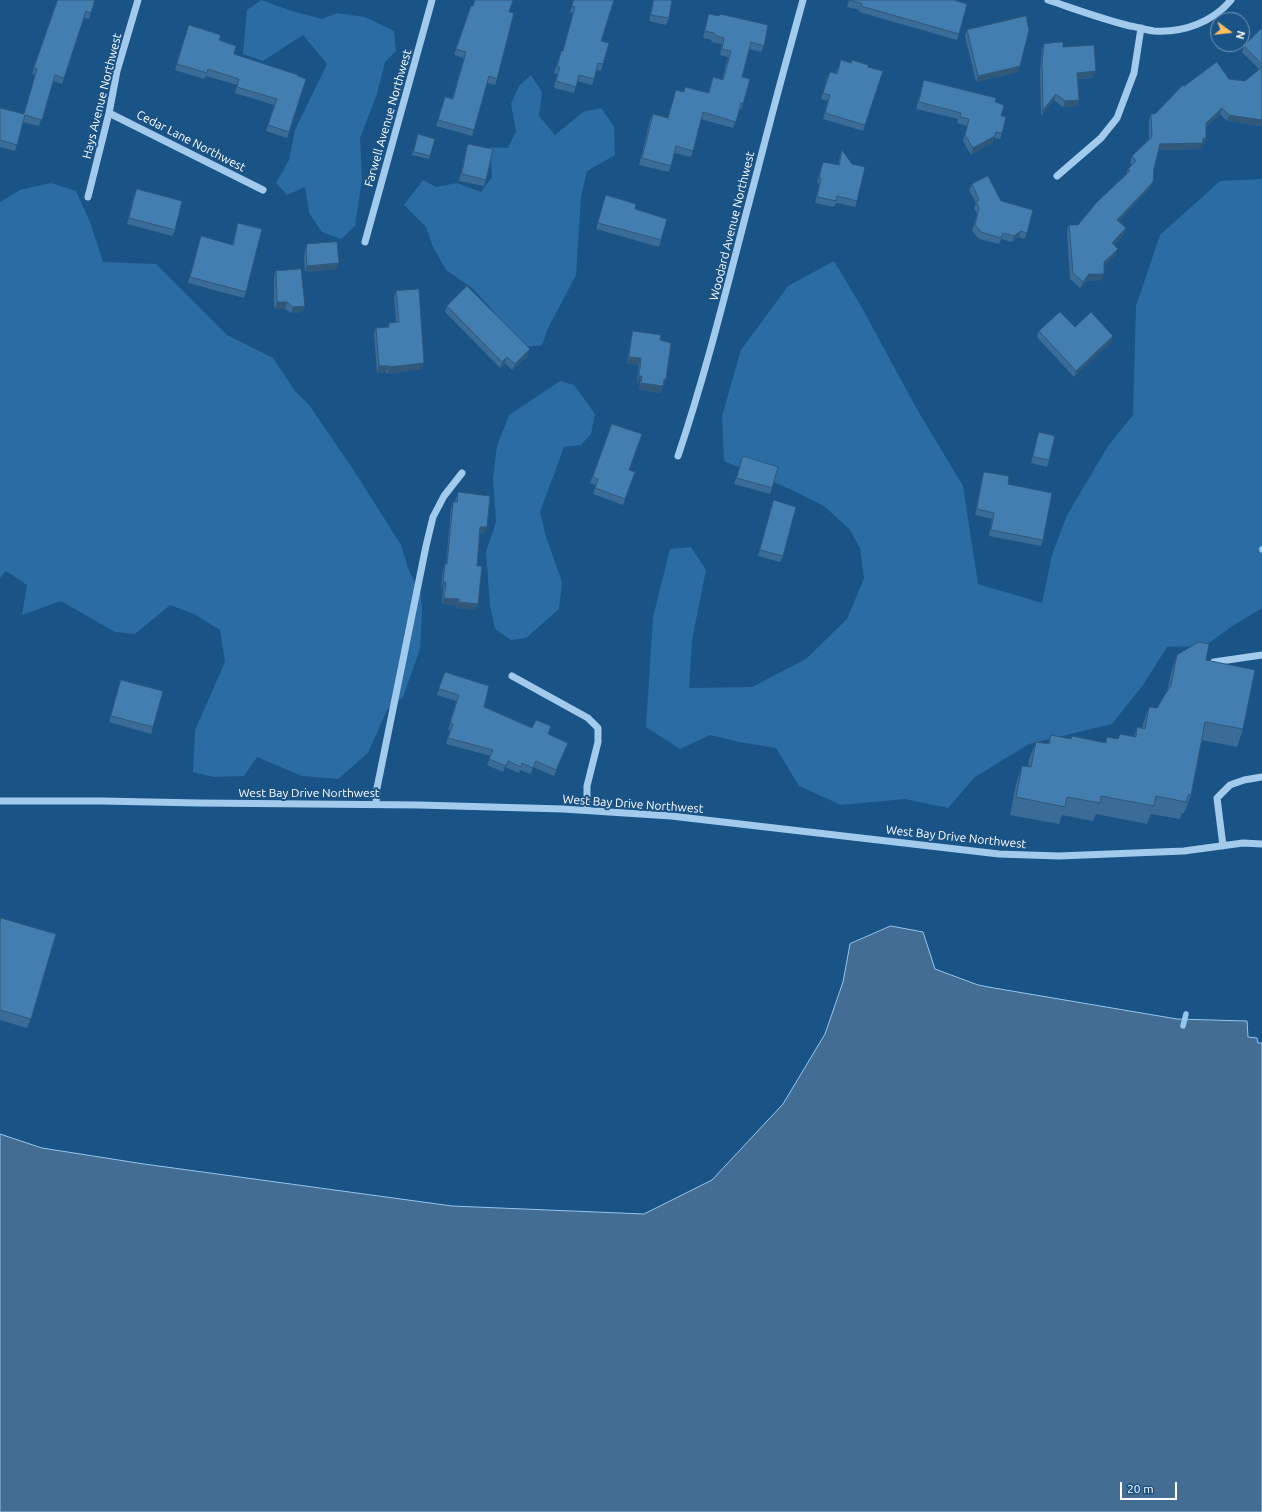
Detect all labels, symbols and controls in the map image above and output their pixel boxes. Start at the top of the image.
north arrow [1210,12,1250,52]
text: N [1234,29,1247,40]
street label: Hays Avenue Northwest [79,32,125,160]
street label: Farwell Avenue Northwest [361,48,415,188]
street label: Cedar Lane Northwest [134,107,248,175]
street label: Woodard Avenue Northwest [706,150,758,302]
street label: West Bay Drive Northwest [238,786,380,800]
street label: West Bay Drive Northwest [562,792,704,816]
street label: West Bay Drive Northwest [885,822,1027,852]
scale bar [1122,1474,1179,1500]
text: 20 m [1127,1482,1154,1495]

